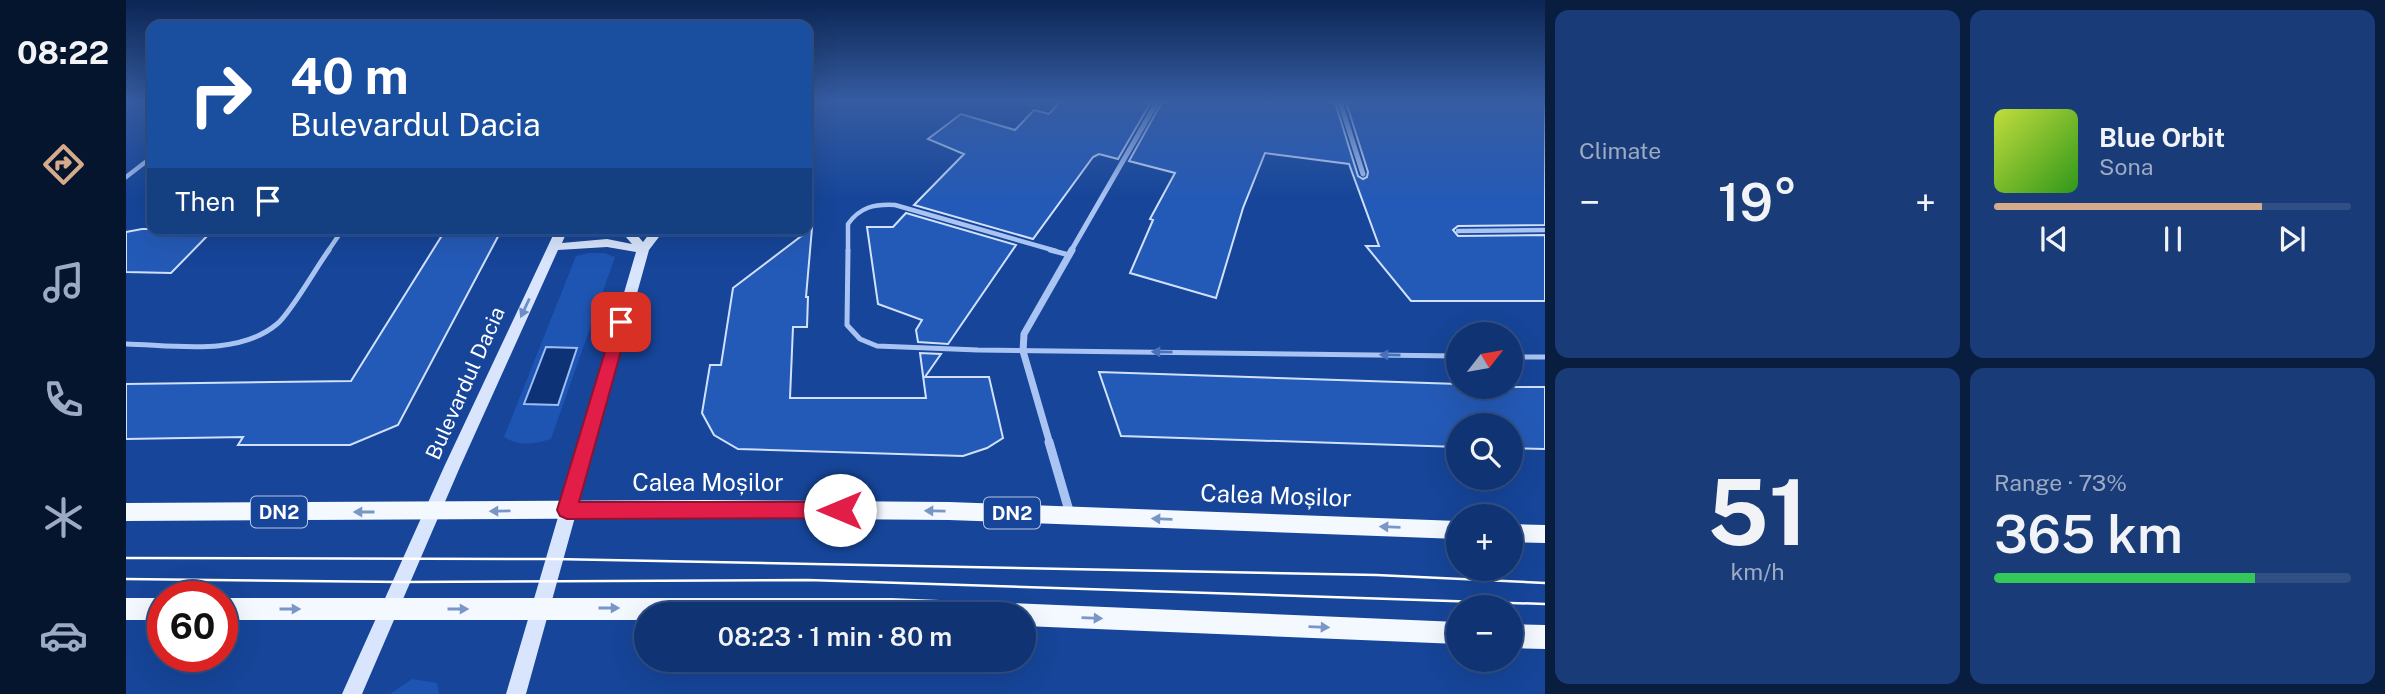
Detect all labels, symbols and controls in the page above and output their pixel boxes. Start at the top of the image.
text: 08:22 [17,34,109,71]
text: 40 m [290,47,409,105]
icon: right [175,49,266,140]
text: Bulevardul Dacia [290,106,541,143]
text: Blue Orbit [2099,122,2225,153]
text: Climate [1579,137,1661,164]
icon: directions [39,140,88,189]
text: Sona [2099,153,2153,180]
text: 19° [1718,172,1797,233]
text: − [1579,180,1600,225]
text: + [1915,180,1936,225]
icon: arrive [249,182,287,220]
text: Then [175,186,235,217]
icon: previous [2035,220,2073,258]
icon: pause [2154,220,2192,258]
icon: next [2273,220,2311,258]
icon: music [39,258,88,307]
pin [591,292,651,352]
one-way arrow [519,298,530,318]
street label: Bulevardul Dacia [420,303,510,463]
icon: arrive [602,303,640,341]
north arrow [1446,322,1522,399]
map controls [1446,322,1523,672]
one-way arrow [1151,347,1173,358]
one-way arrow [1378,350,1400,361]
icon: phone [39,375,88,424]
button: search [1446,413,1523,490]
text: 51 [1707,459,1808,565]
street label: Calea Moșilor [632,468,784,496]
text: Range · 73% [1994,469,2127,496]
position arrow [803,473,877,547]
street label: Calea Moșilor [1200,478,1352,512]
icon: climate [39,493,88,542]
road number: DN2 [251,496,307,527]
road number: DN2 [984,498,1040,528]
button: + [1446,504,1523,581]
text: 365 km [1994,504,2183,565]
one-way arrow [488,505,510,517]
one-way arrow [924,505,946,517]
one-way arrow [353,506,375,518]
one-way arrow [1151,513,1173,524]
one-way arrow [1378,522,1400,533]
text: km/h [1730,558,1785,585]
speed limit sign: 60 [147,581,238,672]
button: − [1446,595,1523,672]
one-way arrow [598,602,620,614]
one-way arrow [280,603,302,615]
one-way arrow [447,603,469,615]
icon: car [39,611,88,660]
one-way arrow [1081,612,1103,623]
text: 08:23 · 1 min · 80 m [718,621,952,652]
one-way arrow [1308,622,1330,633]

